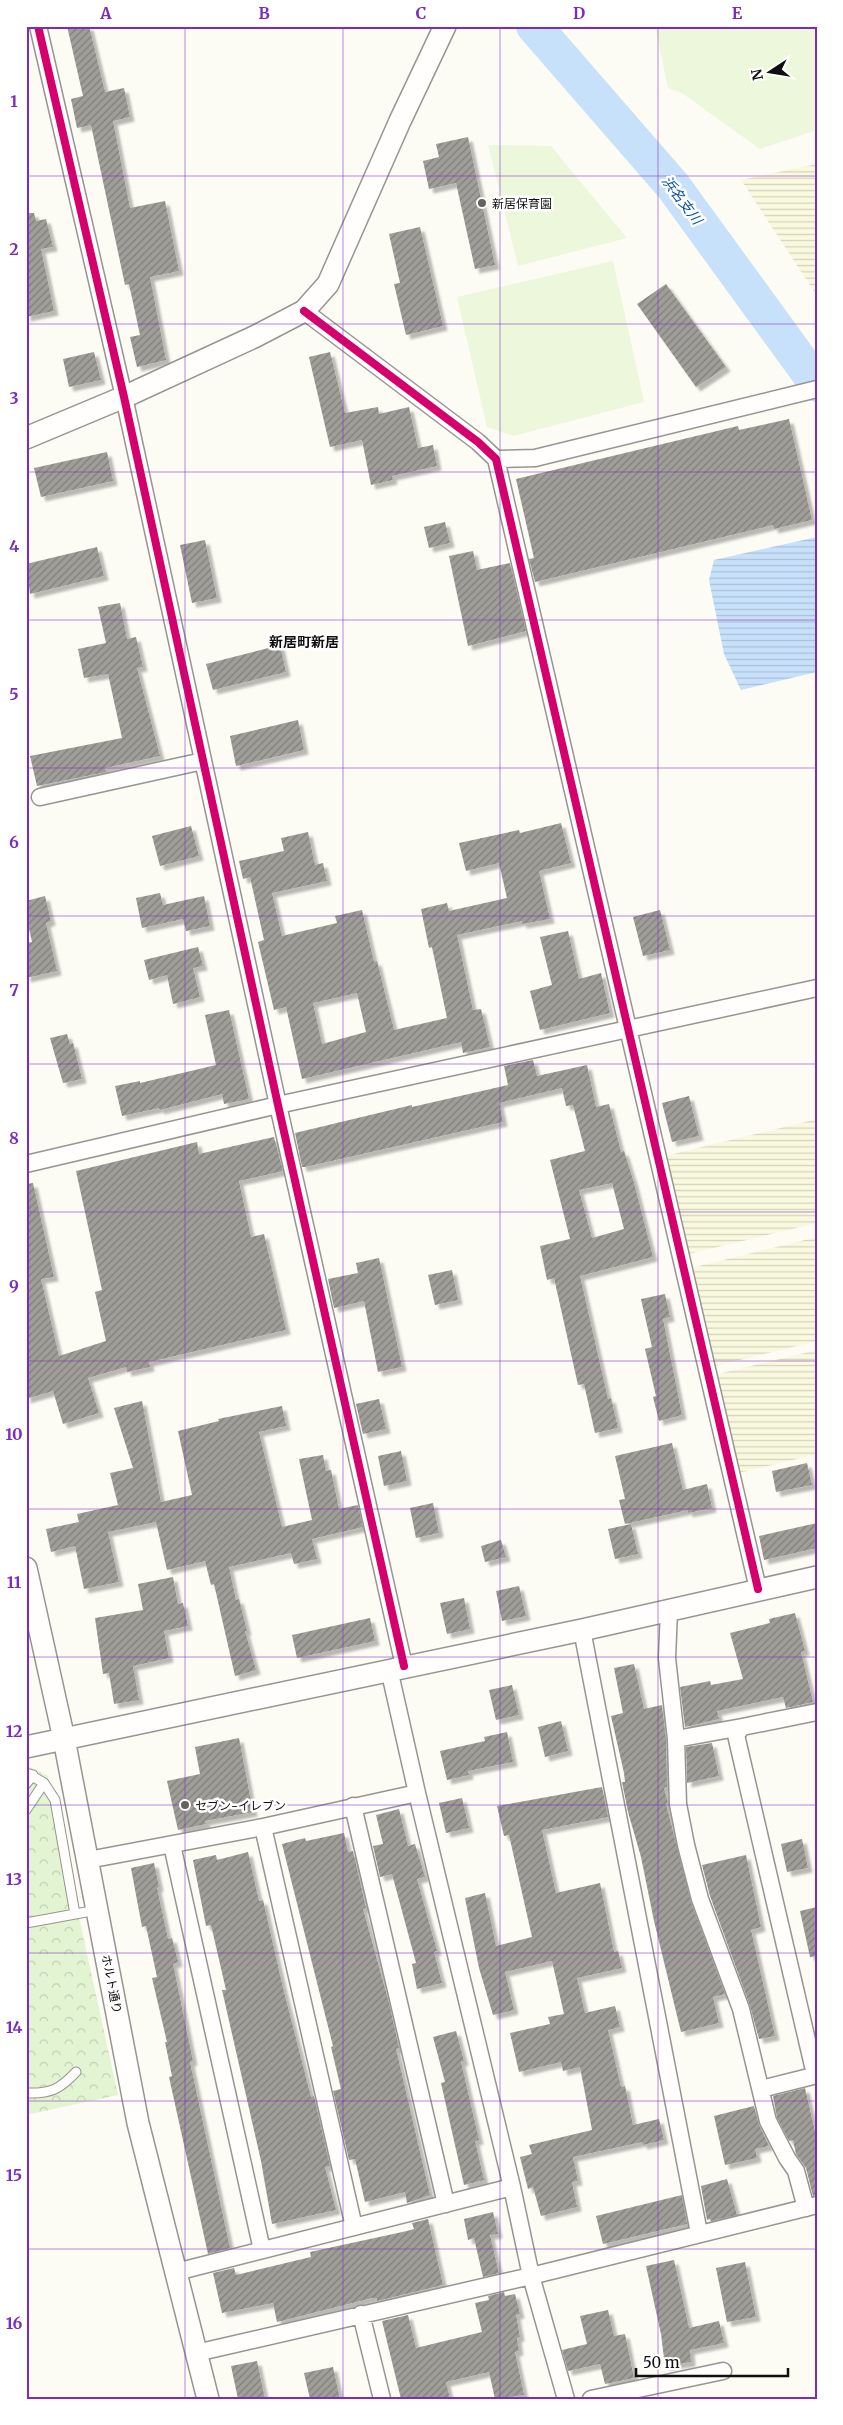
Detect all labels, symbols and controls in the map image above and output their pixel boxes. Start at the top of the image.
text: A [99,3,112,23]
text: B [258,3,270,23]
text: C [416,3,426,23]
text: D [573,3,585,23]
text: E [732,3,743,23]
north arrow [746,48,796,98]
text: N [747,67,767,82]
text: 1 [10,91,18,111]
water label: 浜名支川 [658,172,707,229]
place label: 新居保育園 [492,196,552,211]
marker: 新居保育園 [476,197,488,209]
text: 2 [9,239,19,259]
text: 3 [9,388,19,408]
text: 4 [9,536,19,556]
district label: 新居町新居 [269,633,339,651]
text: 5 [9,684,19,704]
text: 6 [9,832,19,852]
text: 7 [9,980,19,1000]
text: 8 [9,1128,19,1148]
text: 9 [9,1276,19,1296]
text: 10 [5,1424,23,1444]
text: 11 [7,1572,22,1592]
text: 12 [6,1721,22,1741]
place label: セブン-イレブン [195,1798,286,1813]
marker: セブン-イレブン [179,1799,191,1811]
text: 13 [6,1869,22,1889]
street label: ホルト通り [99,1953,125,2015]
text: 14 [6,2017,22,2037]
text: 15 [6,2165,22,2185]
text: 16 [6,2313,22,2333]
scale bar [636,2345,788,2377]
text: 50 m [643,2353,680,2372]

